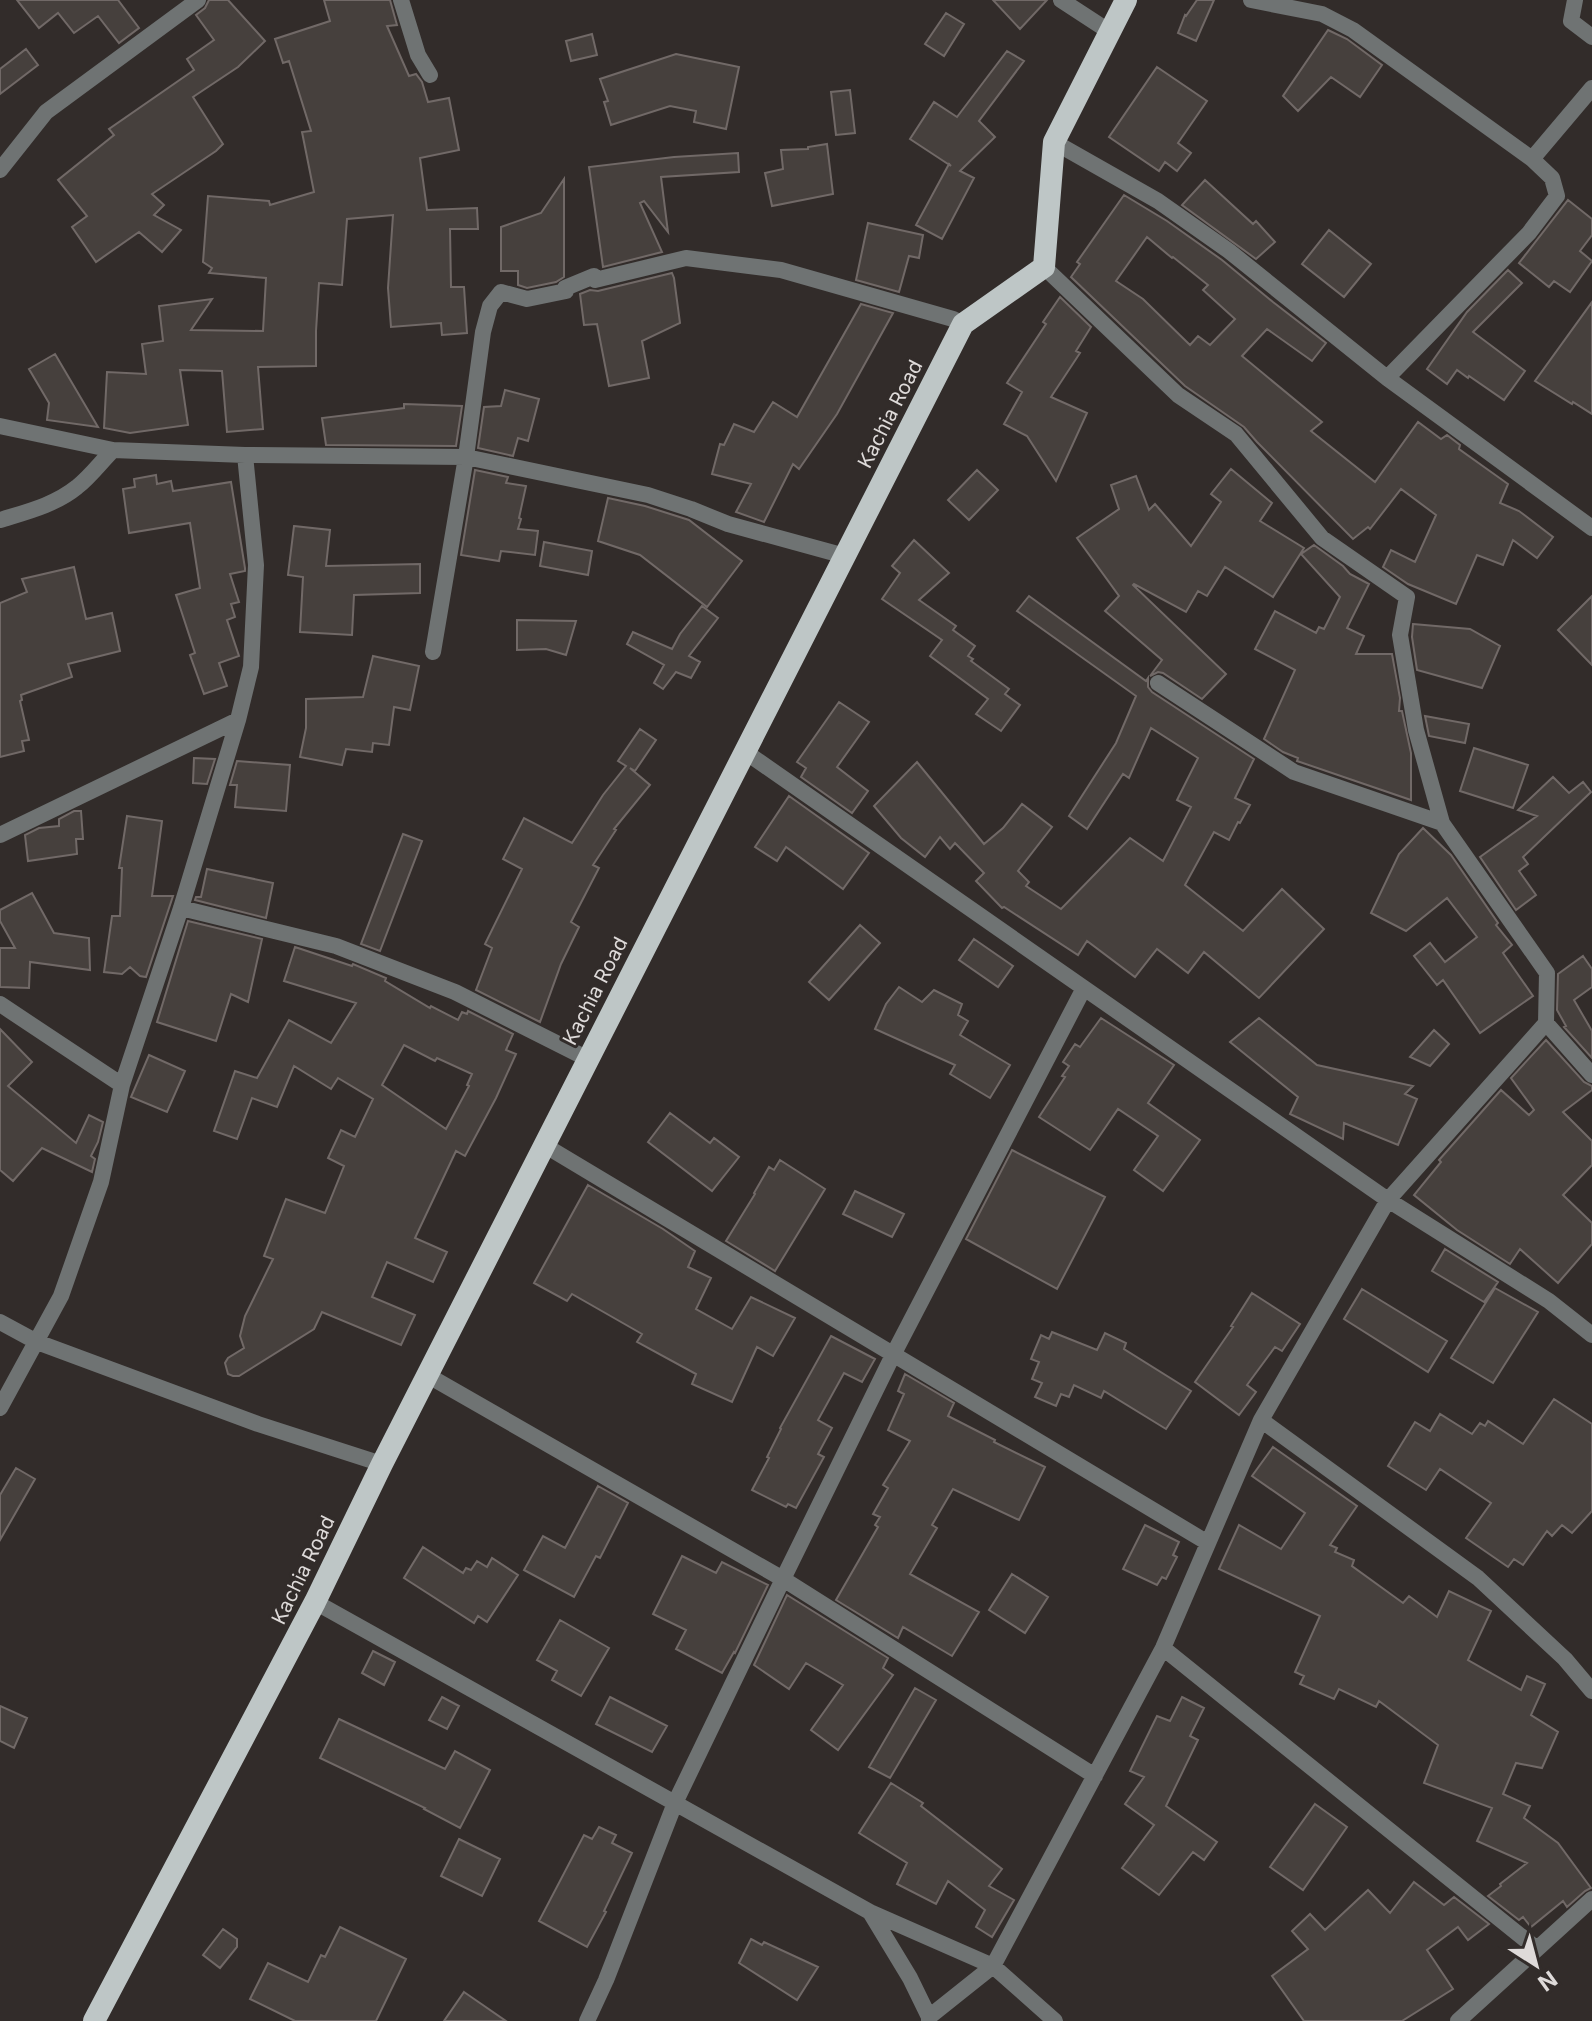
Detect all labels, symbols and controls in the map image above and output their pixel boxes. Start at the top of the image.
street label: Kachia Road [853,356,927,472]
street label: Kachia Road [558,933,632,1049]
street label: Kachia Road [266,1512,340,1628]
north arrow [1496,1925,1576,2005]
text: N [1533,1966,1562,1997]

